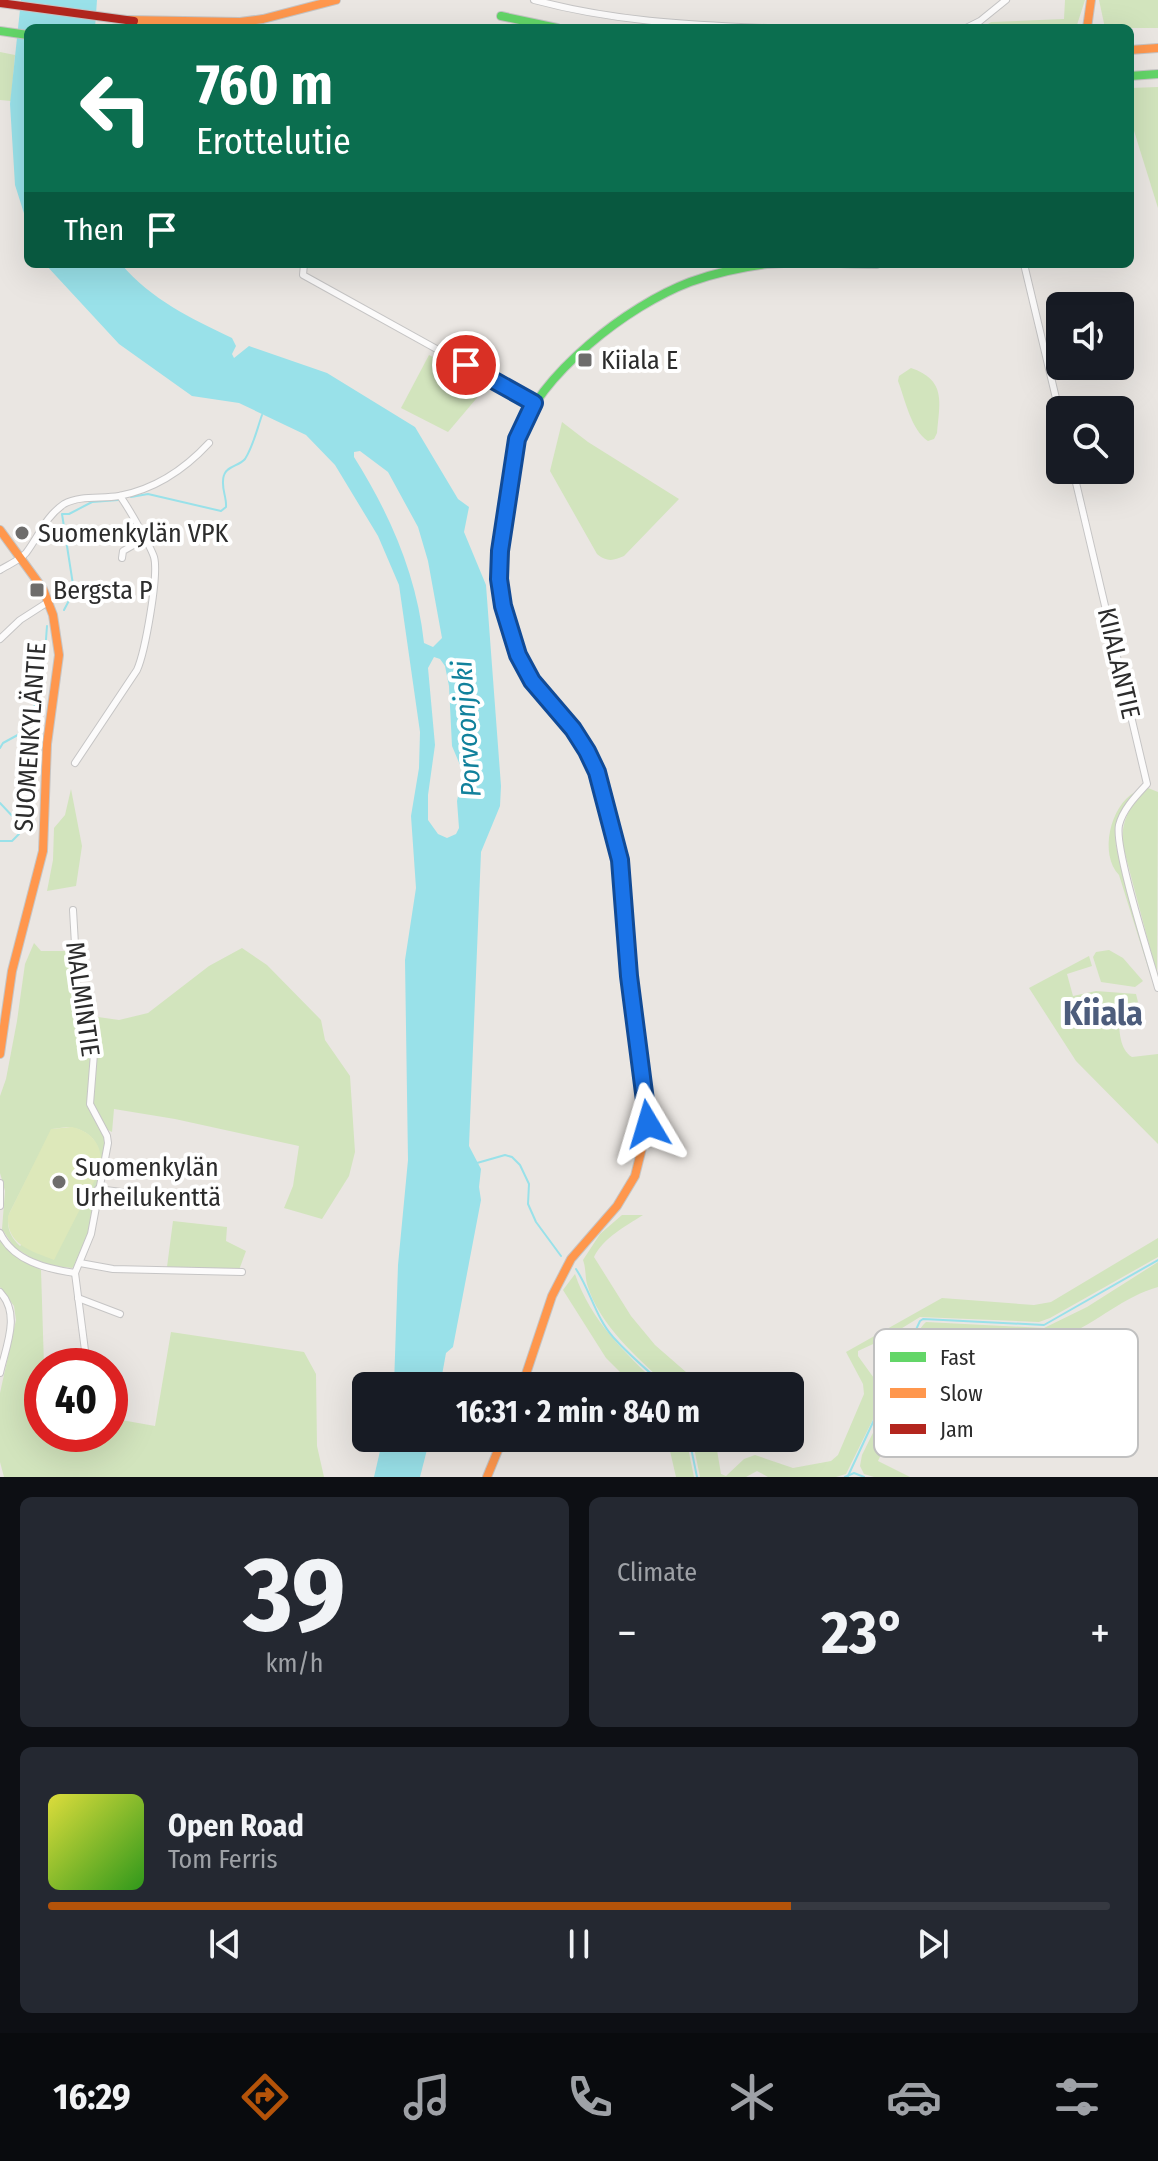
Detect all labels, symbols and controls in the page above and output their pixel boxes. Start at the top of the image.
text: 760 m [196,52,333,119]
icon: left [64,56,168,160]
text: Erottelutie [196,120,351,164]
icon: arrive [140,208,184,252]
text: Then [64,212,124,248]
map controls [1046,292,1134,484]
button: sound [1046,292,1134,380]
pin [432,331,500,399]
icon: arrive [444,343,488,387]
place label: Kiiala E [601,345,678,376]
marker: Kiiala E [576,351,594,369]
button: search [1046,396,1134,484]
place label: Suomenkylän VPK [38,518,229,549]
marker: Suomenkylän VPK [13,524,31,542]
place label: Bergsta P [53,575,153,606]
marker: Bergsta P [28,581,46,599]
street label: KIIALANTIE [1091,605,1146,722]
street label: SUOMENKYLÄNTIE [8,641,53,833]
water label: Porvoonjoki [445,660,488,798]
street label: MALMINTIE [59,940,106,1058]
district label: Kiiala [1063,993,1143,1034]
position arrow [606,1082,690,1166]
place label: Suomenkylän Urheilukenttä [75,1152,221,1213]
marker: Suomenkylän Urheilukenttä [50,1173,68,1191]
legend [874,1329,1138,1457]
text: Fast [940,1344,976,1371]
speed limit sign: 40 [24,1348,128,1452]
text: Slow [940,1380,983,1407]
text: 16:31 · 2 min · 840 m [456,1394,700,1430]
text: Jam [940,1416,974,1443]
text: 39 [243,1533,346,1658]
text: Climate [617,1557,697,1588]
text: 23° [821,1597,906,1669]
text: − [617,1607,637,1660]
text: + [1090,1607,1110,1660]
text: km/h [266,1648,323,1679]
text: Open Road [168,1808,304,1844]
text: Tom Ferris [168,1844,278,1875]
icon: previous [203,1922,247,1966]
icon: pause [557,1922,601,1966]
icon: next [911,1922,955,1966]
icon: directions [237,2069,293,2125]
icon: music [399,2069,455,2125]
icon: phone [562,2069,618,2125]
icon: climate [724,2069,780,2125]
icon: car [886,2069,942,2125]
icon: filters [1049,2069,1105,2125]
text: 16:29 [53,2075,131,2119]

